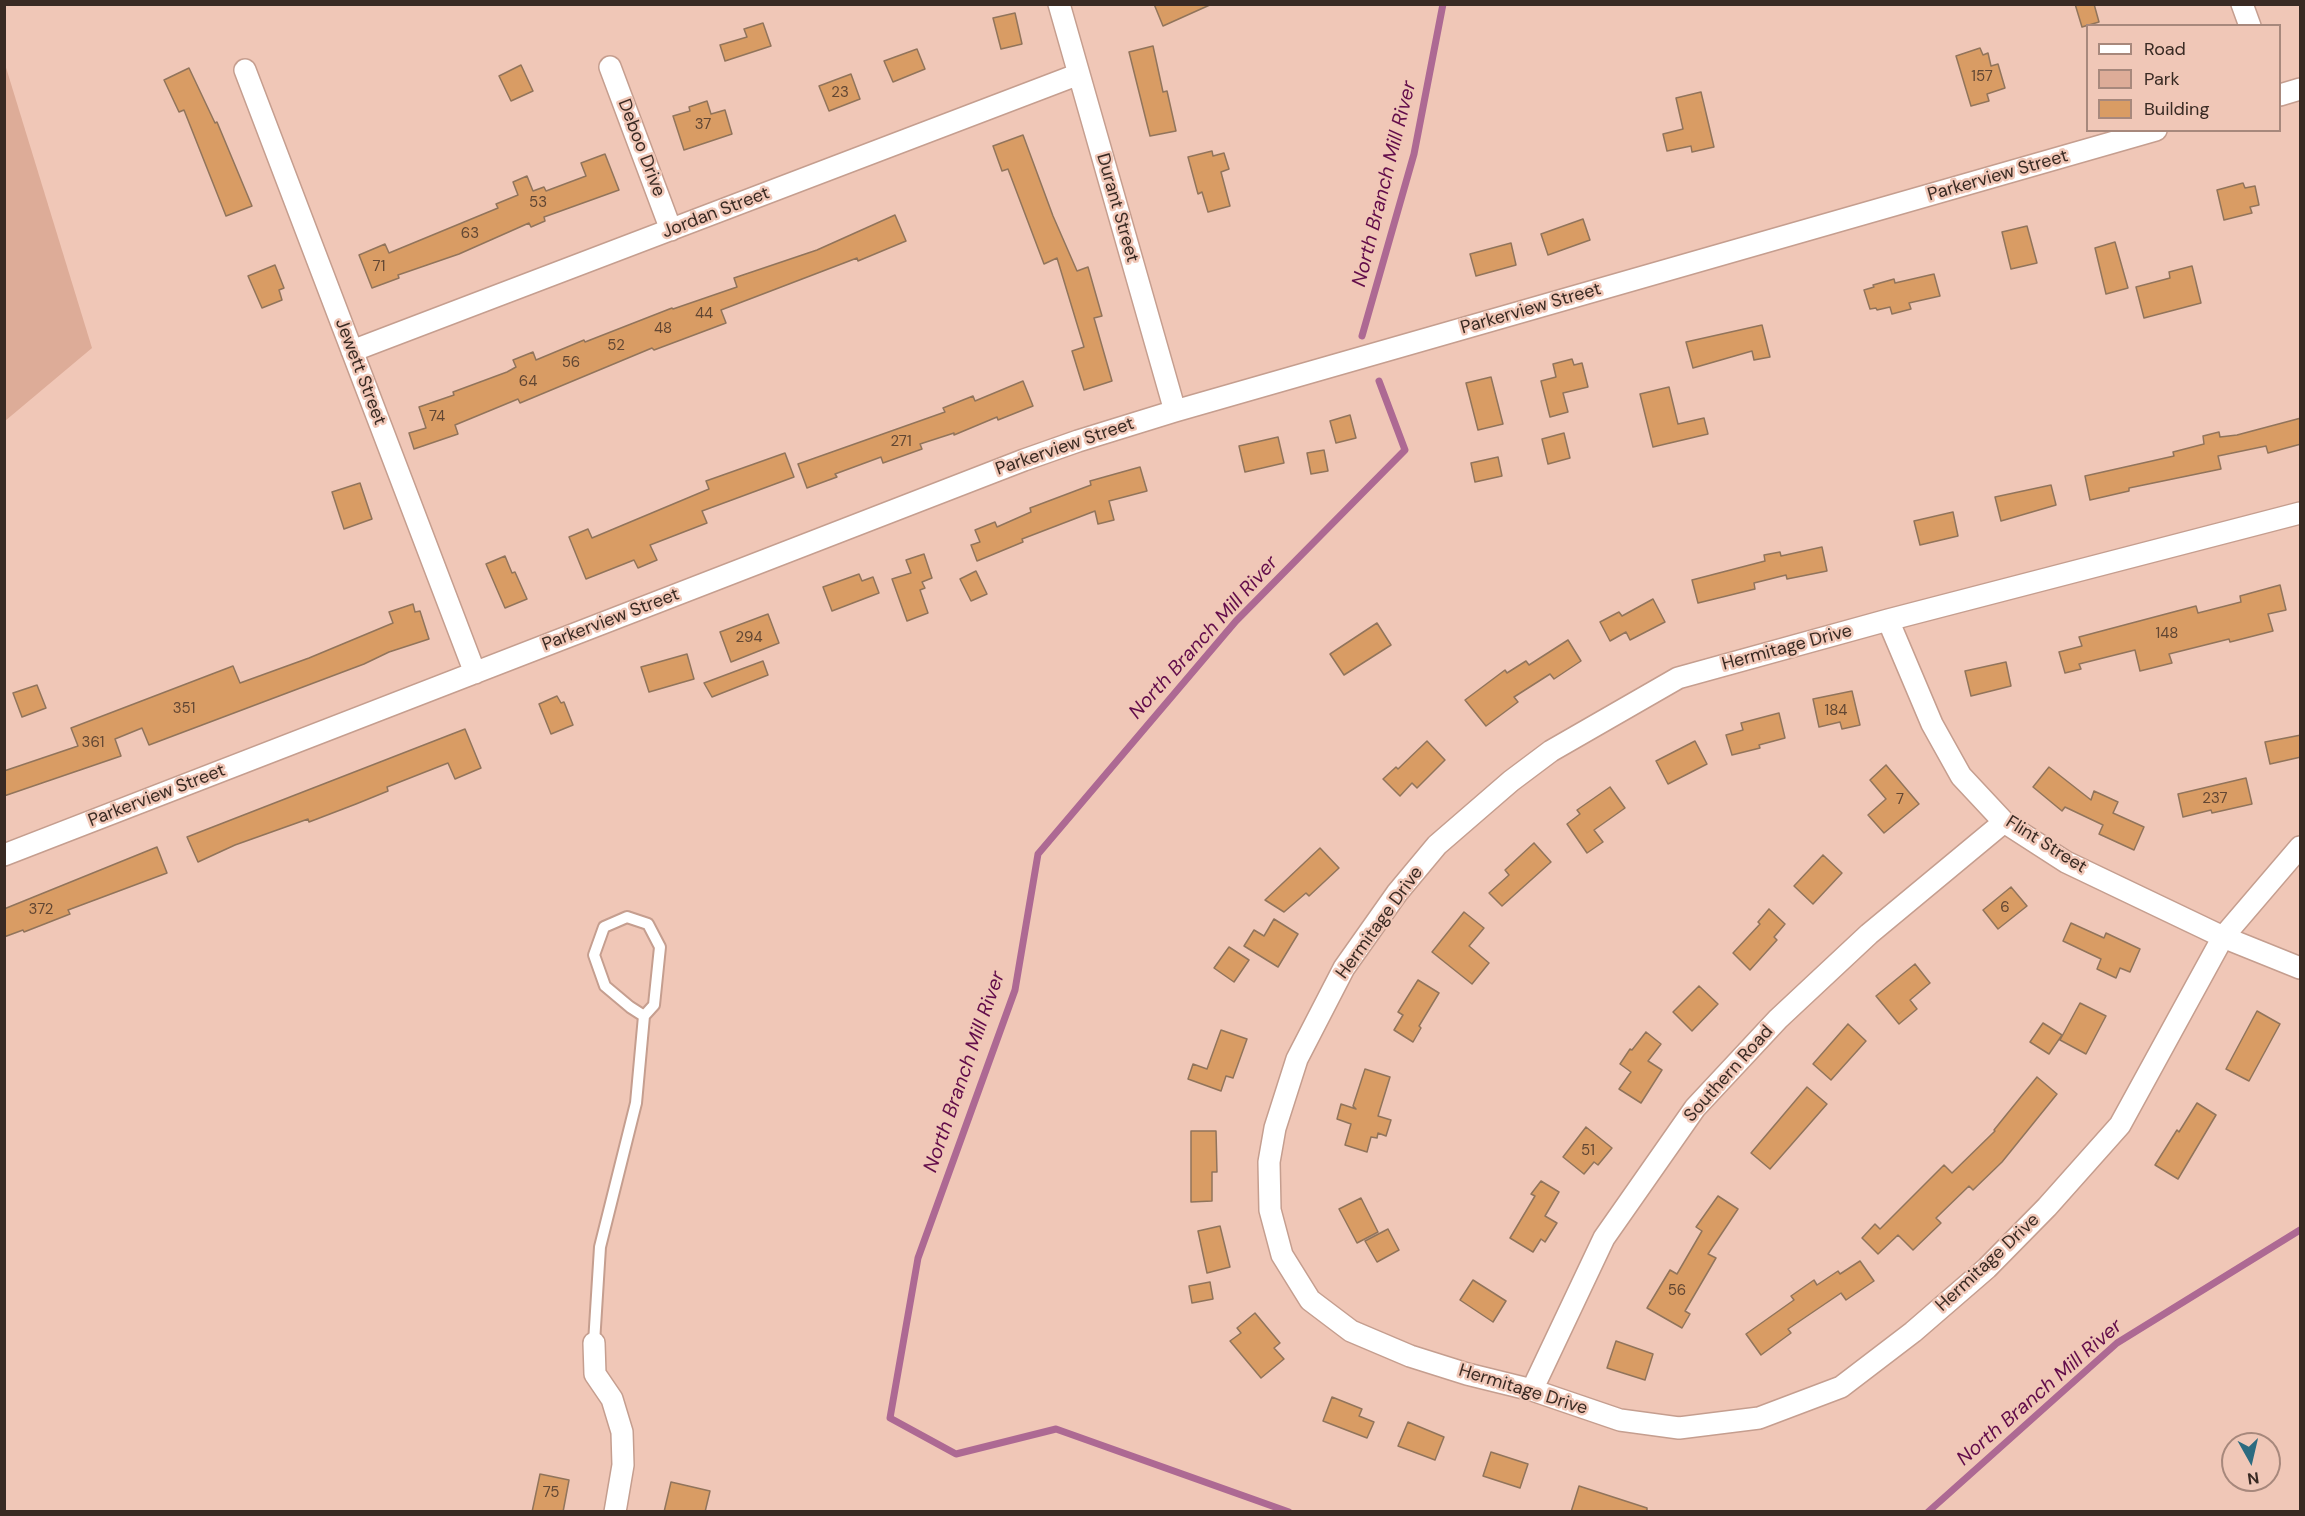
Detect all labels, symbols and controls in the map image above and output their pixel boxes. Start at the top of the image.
legend [2086,24,2281,132]
text: Road [2144,37,2186,61]
text: Park [2144,67,2180,91]
house number: 157 [1971,68,1993,86]
water label: North Branch Mill River [1348,79,1422,289]
house number: 23 [831,84,849,102]
street label: Deboo Drive [613,96,669,200]
text: Building [2144,97,2209,121]
house number: 37 [695,116,711,134]
street label: Parkerview Street [1925,146,2071,206]
street label: Durant Street [1091,151,1143,265]
street label: Jordan Street [659,183,773,243]
house number: 53 [529,194,547,212]
house number: 63 [461,225,479,243]
house number: 71 [373,258,385,276]
street label: Parkerview Street [1458,279,1604,339]
house number: 44 [695,305,713,323]
street label: Jewett Street [330,316,390,428]
house number: 48 [654,320,672,338]
house number: 52 [607,337,625,355]
house number: 56 [562,354,580,372]
house number: 64 [519,373,537,391]
house number: 74 [429,408,445,426]
street label: Parkerview Street [993,413,1137,481]
house number: 271 [890,433,912,451]
water label: North Branch Mill River [1124,552,1284,724]
street label: Parkerview Street [539,584,683,656]
street label: Hermitage Drive [1720,620,1854,676]
house number: 148 [2156,625,2178,643]
house number: 294 [735,629,763,647]
house number: 351 [173,700,195,718]
house number: 184 [1825,702,1847,720]
house number: 361 [82,734,104,752]
street label: Parkerview Street [85,760,229,832]
house number: 237 [2202,790,2228,808]
house number: 7 [1896,791,1904,809]
street label: Flint Street [2002,812,2090,878]
street label: Hermitage Drive [1332,863,1428,983]
house number: 6 [2000,899,2010,917]
house number: 372 [29,901,53,919]
water label: North Branch Mill River [919,968,1011,1176]
street label: Southern Road [1680,1021,1778,1127]
house number: 51 [1581,1142,1595,1160]
street label: Hermitage Drive [1932,1210,2044,1316]
house number: 56 [1668,1282,1686,1300]
water label: North Branch Mill River [1953,1315,2127,1471]
street label: Hermitage Drive [1456,1360,1590,1420]
north arrow [2221,1432,2281,1492]
text: N [2246,1467,2261,1490]
house number: 75 [543,1484,559,1502]

